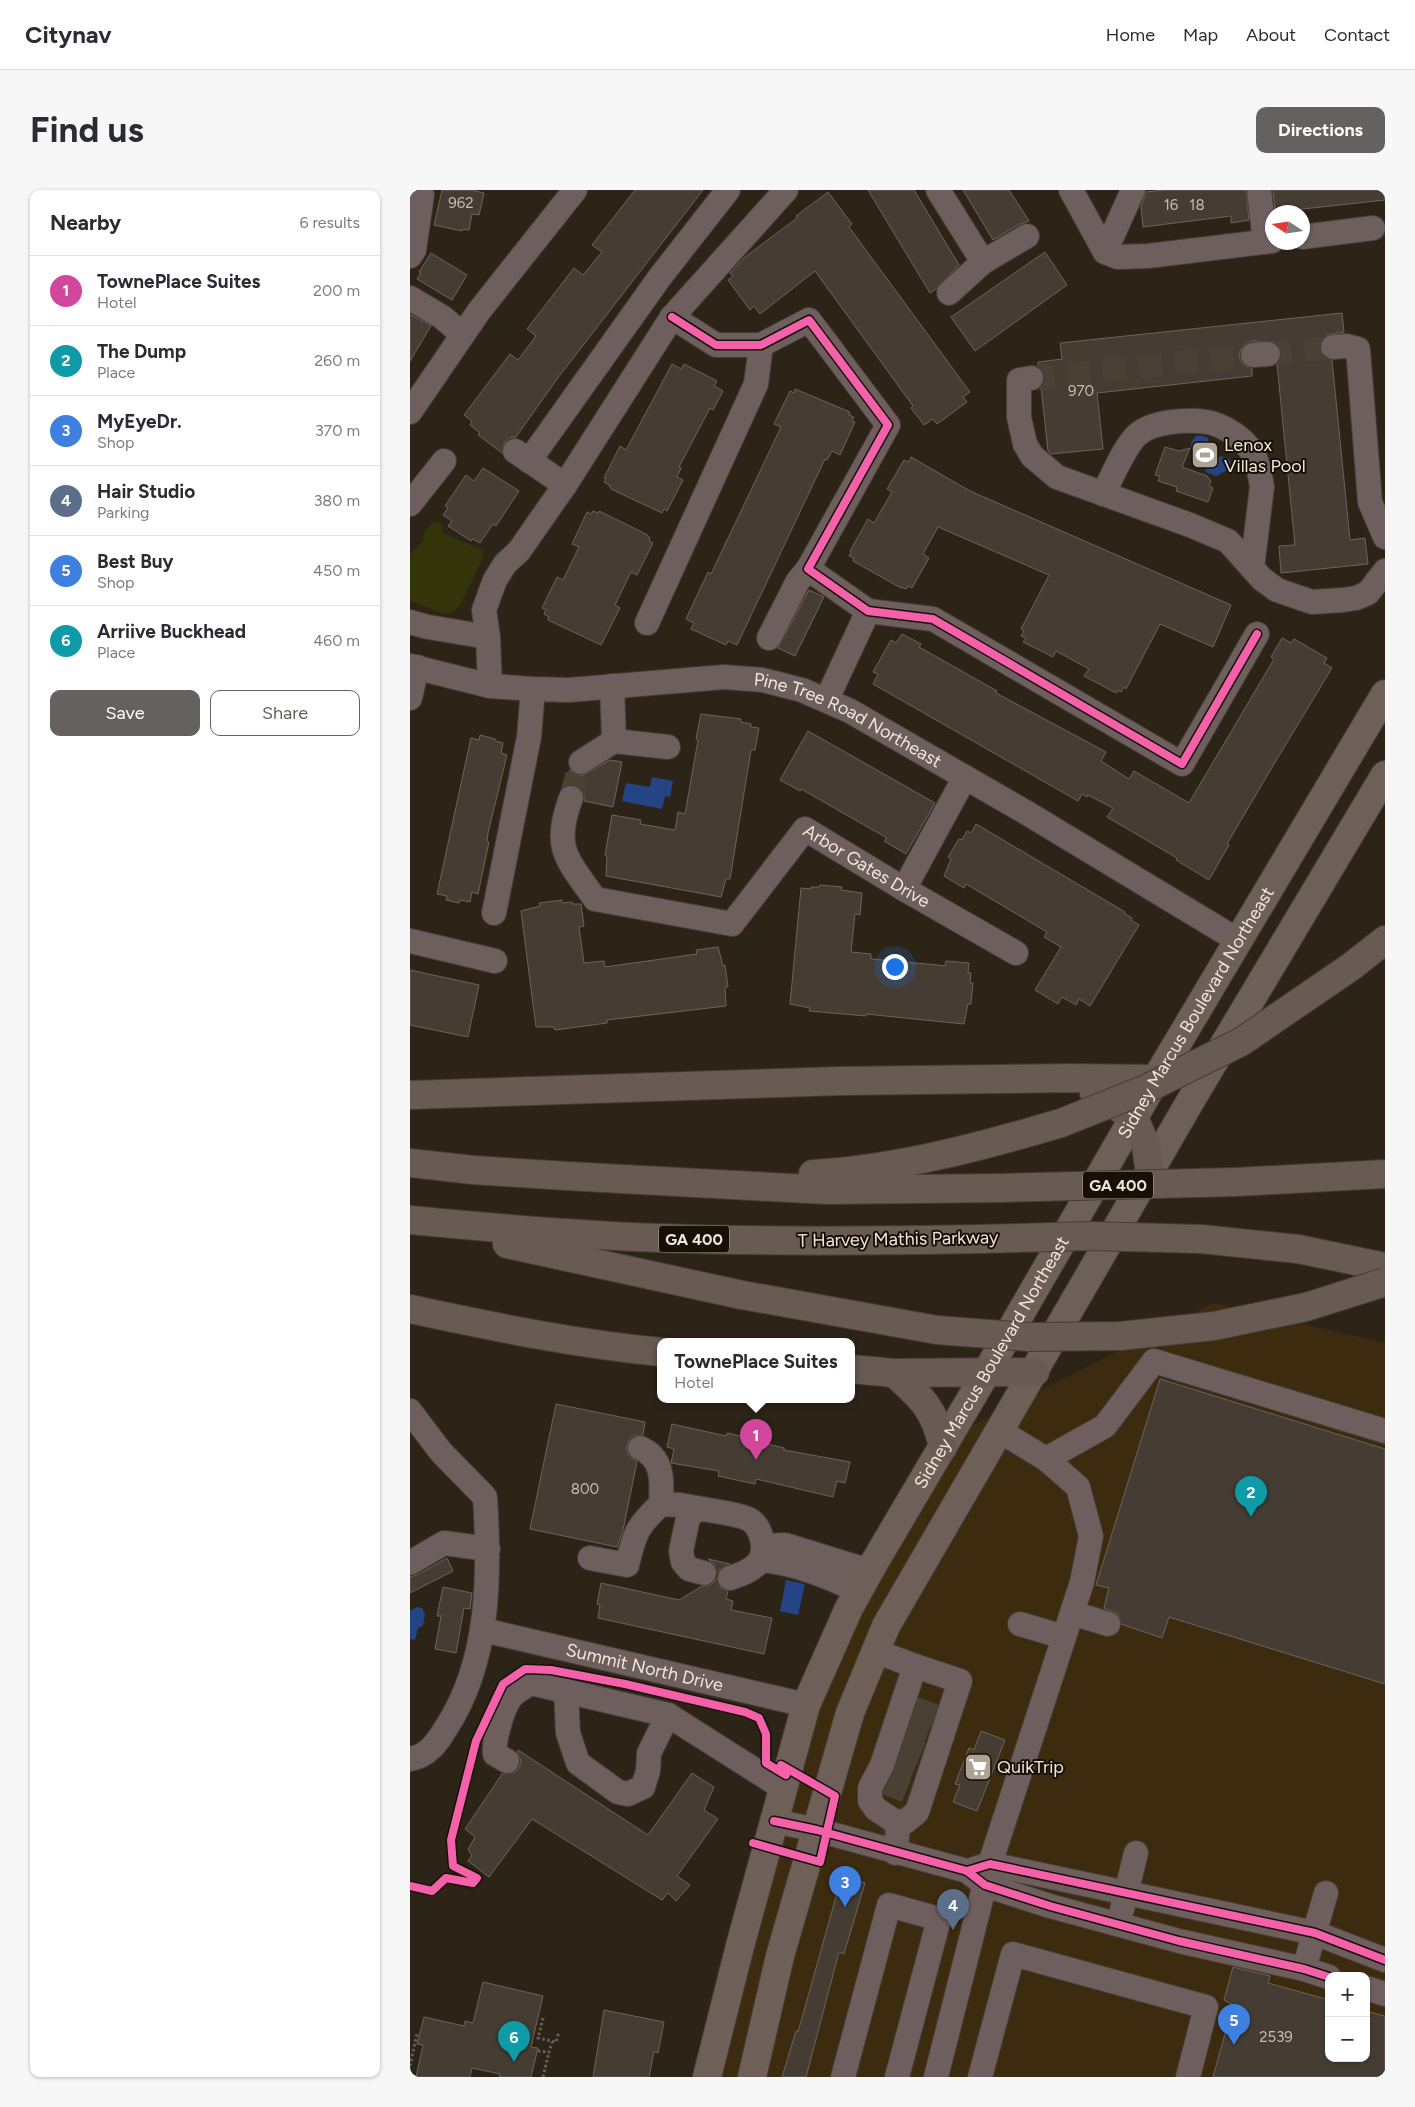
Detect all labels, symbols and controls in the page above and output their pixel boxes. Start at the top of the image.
text: Citynav [25,20,112,49]
text: Home [1106,24,1155,46]
text: Map [1183,24,1218,46]
text: About [1246,24,1296,46]
text: Contact [1324,24,1390,46]
button: Directions [1256,107,1385,153]
text: Find us [30,109,144,151]
house number: 962 [448,194,474,212]
house number: 16 [1164,196,1179,214]
house number: 18 [1189,196,1205,214]
north arrow [1265,205,1310,250]
text: Nearby [50,210,121,235]
text: 6 results [299,213,360,232]
text: TownePlace Suites [97,270,260,293]
text: 1 [63,281,69,300]
text: 200 m [313,281,360,300]
text: Hotel [97,293,137,312]
text: The Dump [97,340,186,363]
text: 2 [61,351,71,370]
text: 260 m [314,351,360,370]
text: Place [97,363,135,382]
house number: 970 [1068,382,1094,400]
text: MyEyeDr. [97,410,182,433]
text: 3 [62,421,70,440]
text: 370 m [315,421,360,440]
text: Shop [97,433,135,452]
place label: Lenox Villas Pool [1224,434,1306,477]
sports icon: Lenox Villas Pool [1190,440,1220,470]
text: Hair Studio [97,480,195,503]
text: 4 [61,491,71,510]
text: 380 m [314,491,360,510]
text: Parking [97,503,149,522]
text: Best Buy [97,550,174,573]
text: 5 [61,561,71,580]
text: 450 m [313,561,360,580]
text: Shop [97,573,135,592]
text: Arriive Buckhead [97,620,246,643]
text: 6 [61,631,71,650]
text: 460 m [313,631,360,650]
text: Place [97,643,135,662]
street label: Pine Tree Road Northeast [753,668,946,773]
button: Save [50,690,200,736]
button: Share [210,690,360,736]
street label: Arbor Gates Drive [799,820,934,912]
street label: Sidney Marcus Boulevard Northeast [1113,883,1279,1143]
your location [882,954,908,980]
road number: GA 400 [1083,1172,1153,1198]
road number: GA 400 [659,1226,729,1252]
street label: T Harvey Mathis Parkway [797,1226,999,1252]
street label: Sidney Marcus Boulevard Northeast [909,1232,1074,1493]
popup [657,1338,855,1403]
text: TownePlace Suites [674,1350,838,1373]
text: Hotel [674,1373,714,1392]
pin: 1 [740,1419,772,1460]
pin: 2 [1235,1476,1267,1517]
house number: 800 [571,1480,599,1498]
street label: Summit North Drive [564,1639,726,1696]
supermarket icon: QuikTrip [963,1752,993,1782]
place label: QuikTrip [997,1756,1064,1778]
pin: 3 [829,1866,861,1907]
pin: 4 [937,1889,969,1930]
map controls [1325,1972,1370,2062]
button: + [1325,1972,1370,2017]
pin: 5 [1218,2004,1250,2045]
button: − [1325,2017,1370,2062]
pin: 6 [498,2021,530,2062]
house number: 2539 [1259,2028,1293,2046]

